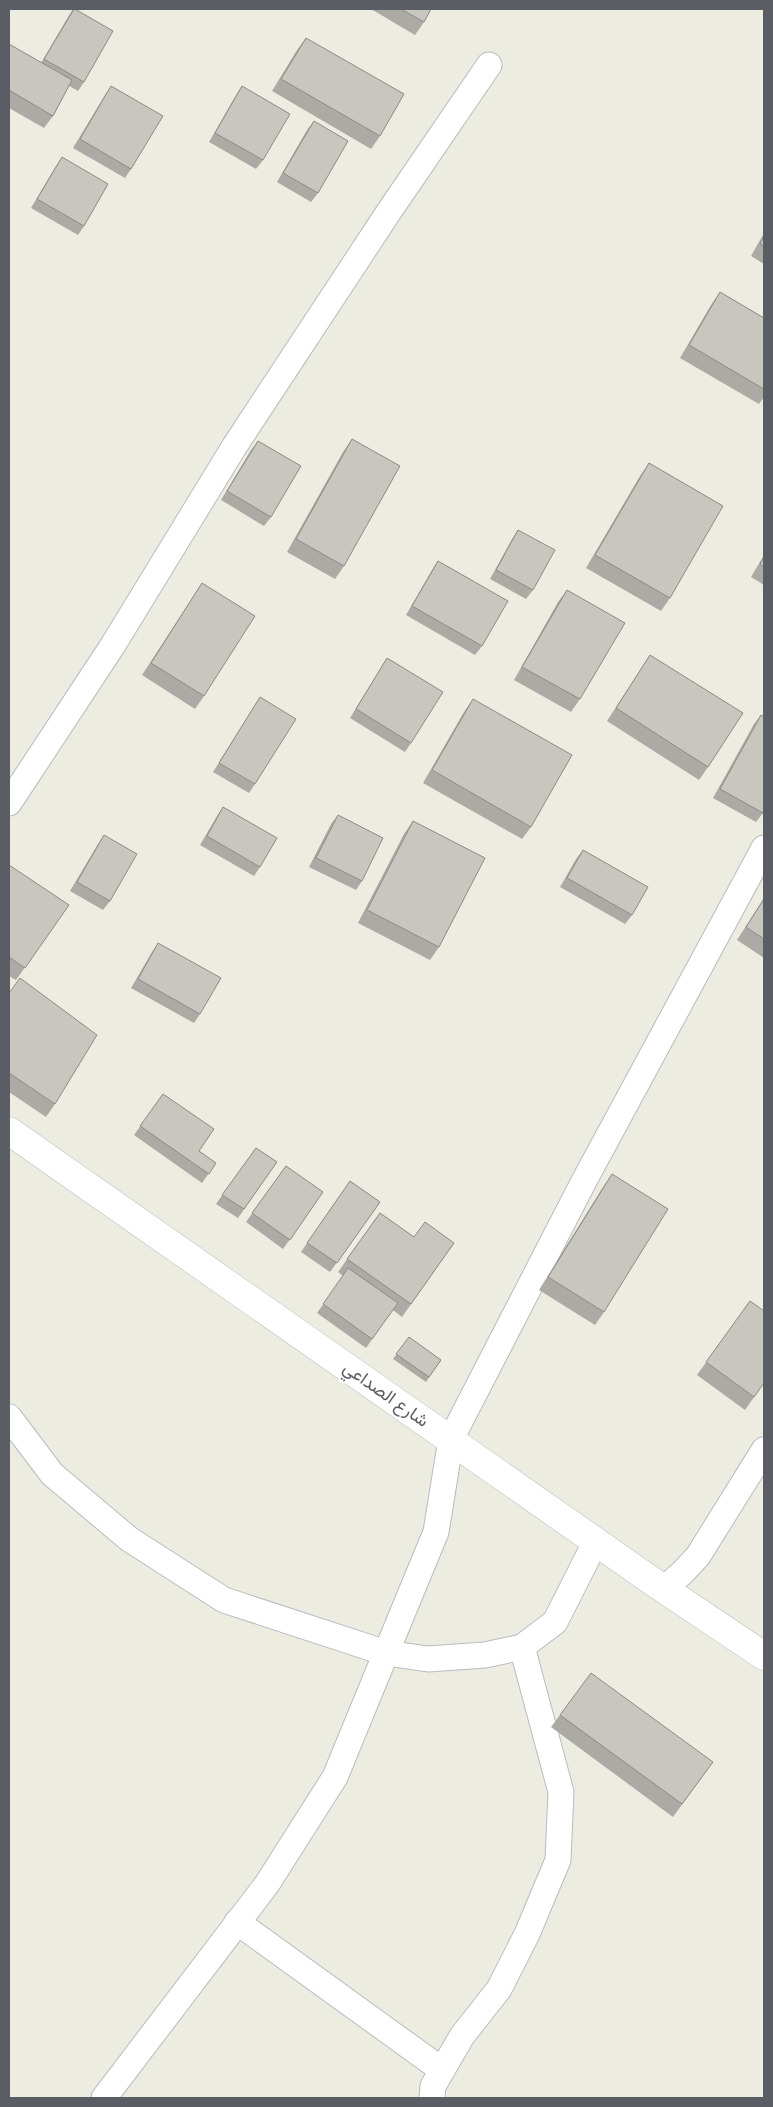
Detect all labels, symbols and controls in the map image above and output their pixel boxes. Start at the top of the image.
street label: شارع الصداعي [337,1356,433,1435]

